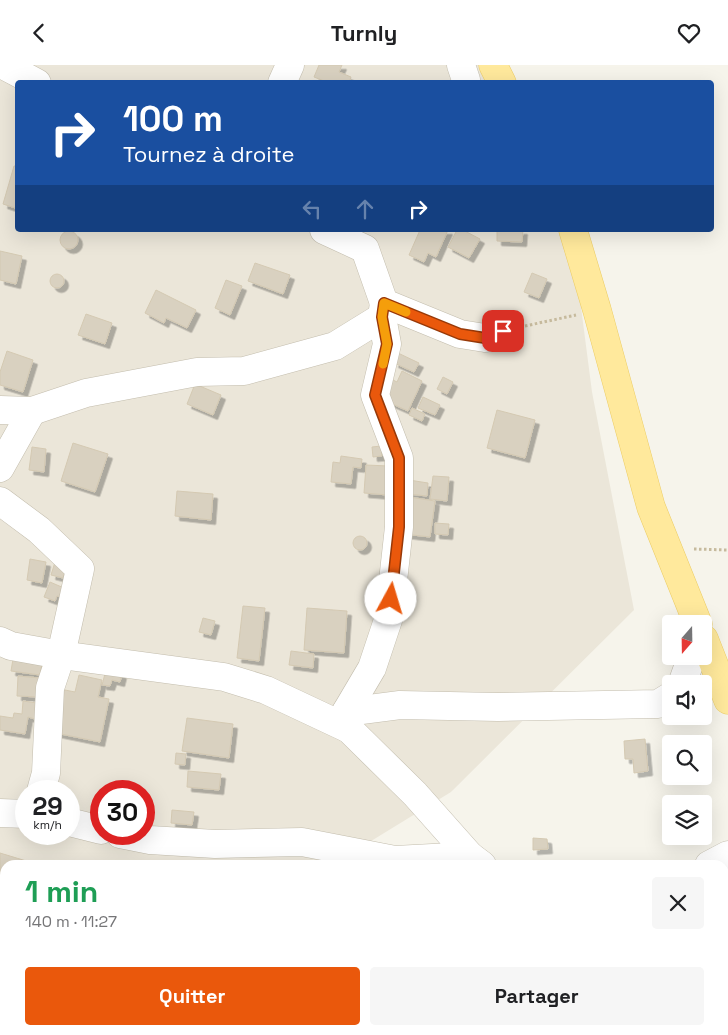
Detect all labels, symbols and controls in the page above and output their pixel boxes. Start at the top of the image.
icon: back [25,19,53,47]
text: Turnly [331,19,397,47]
icon: heart [675,19,703,47]
text: 100 m [123,97,223,141]
icon: right [40,100,105,165]
text: Tournez à droite [123,140,294,168]
icon: left [298,195,326,223]
icon: ahead [351,195,379,223]
icon: right [404,195,432,223]
pin [482,310,524,352]
icon: arrive [489,317,517,345]
position arrow [364,572,416,624]
north arrow [662,615,712,665]
map controls [662,615,712,845]
button: sound [662,675,712,725]
button: search [662,735,712,785]
speed limit sign: 30 [90,780,155,845]
text: 29 [32,790,63,822]
button: layers [662,795,712,845]
text: km/h [33,817,62,833]
text: 1 min [25,872,98,911]
button: close [652,877,704,929]
text: 140 m · 11:27 [25,911,117,932]
button: Quitter [25,967,360,1025]
button: Partager [370,967,704,1025]

